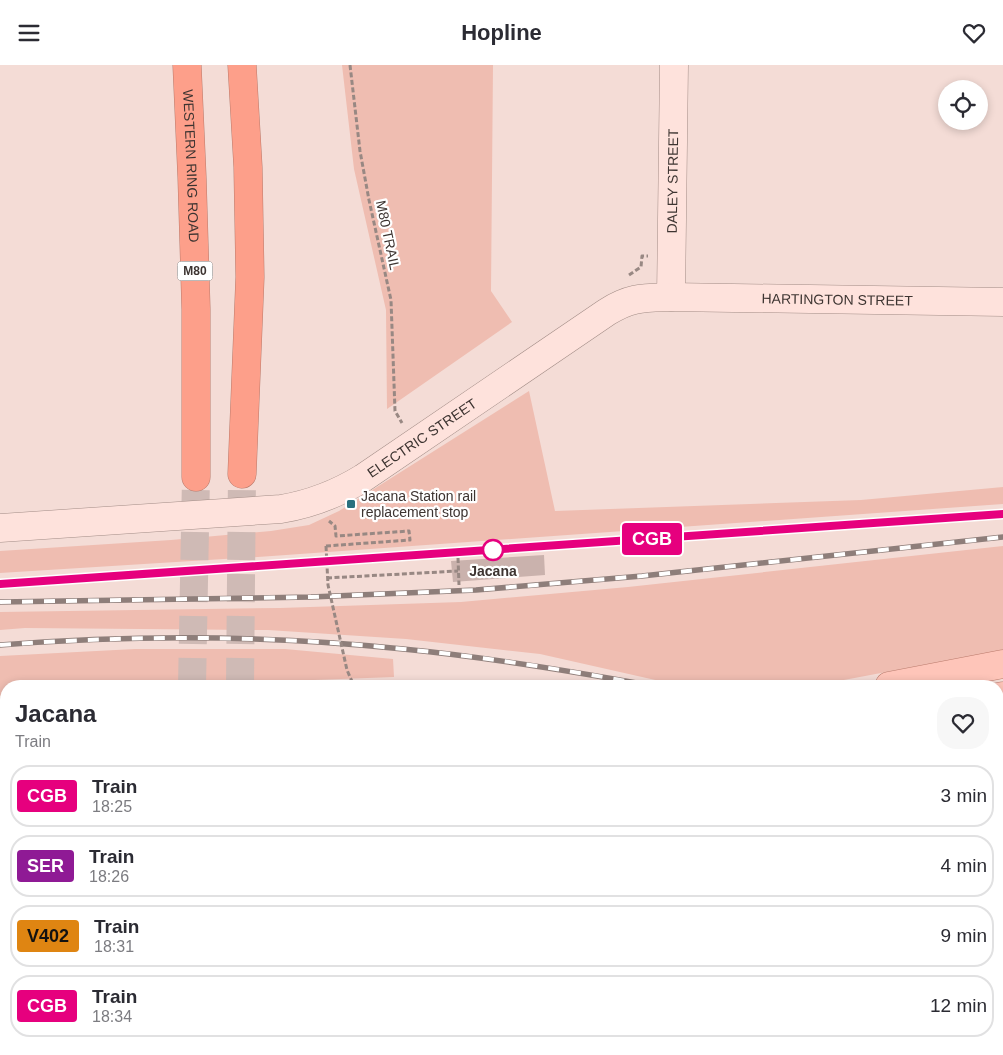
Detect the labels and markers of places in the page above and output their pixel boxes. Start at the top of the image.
place label: Jacana Station rail replacement stop [361,488,476,520]
marker: Jacana Station rail replacement stop [345,498,357,510]
marker: Jacana [482,539,504,561]
place label: Jacana [469,563,517,579]

